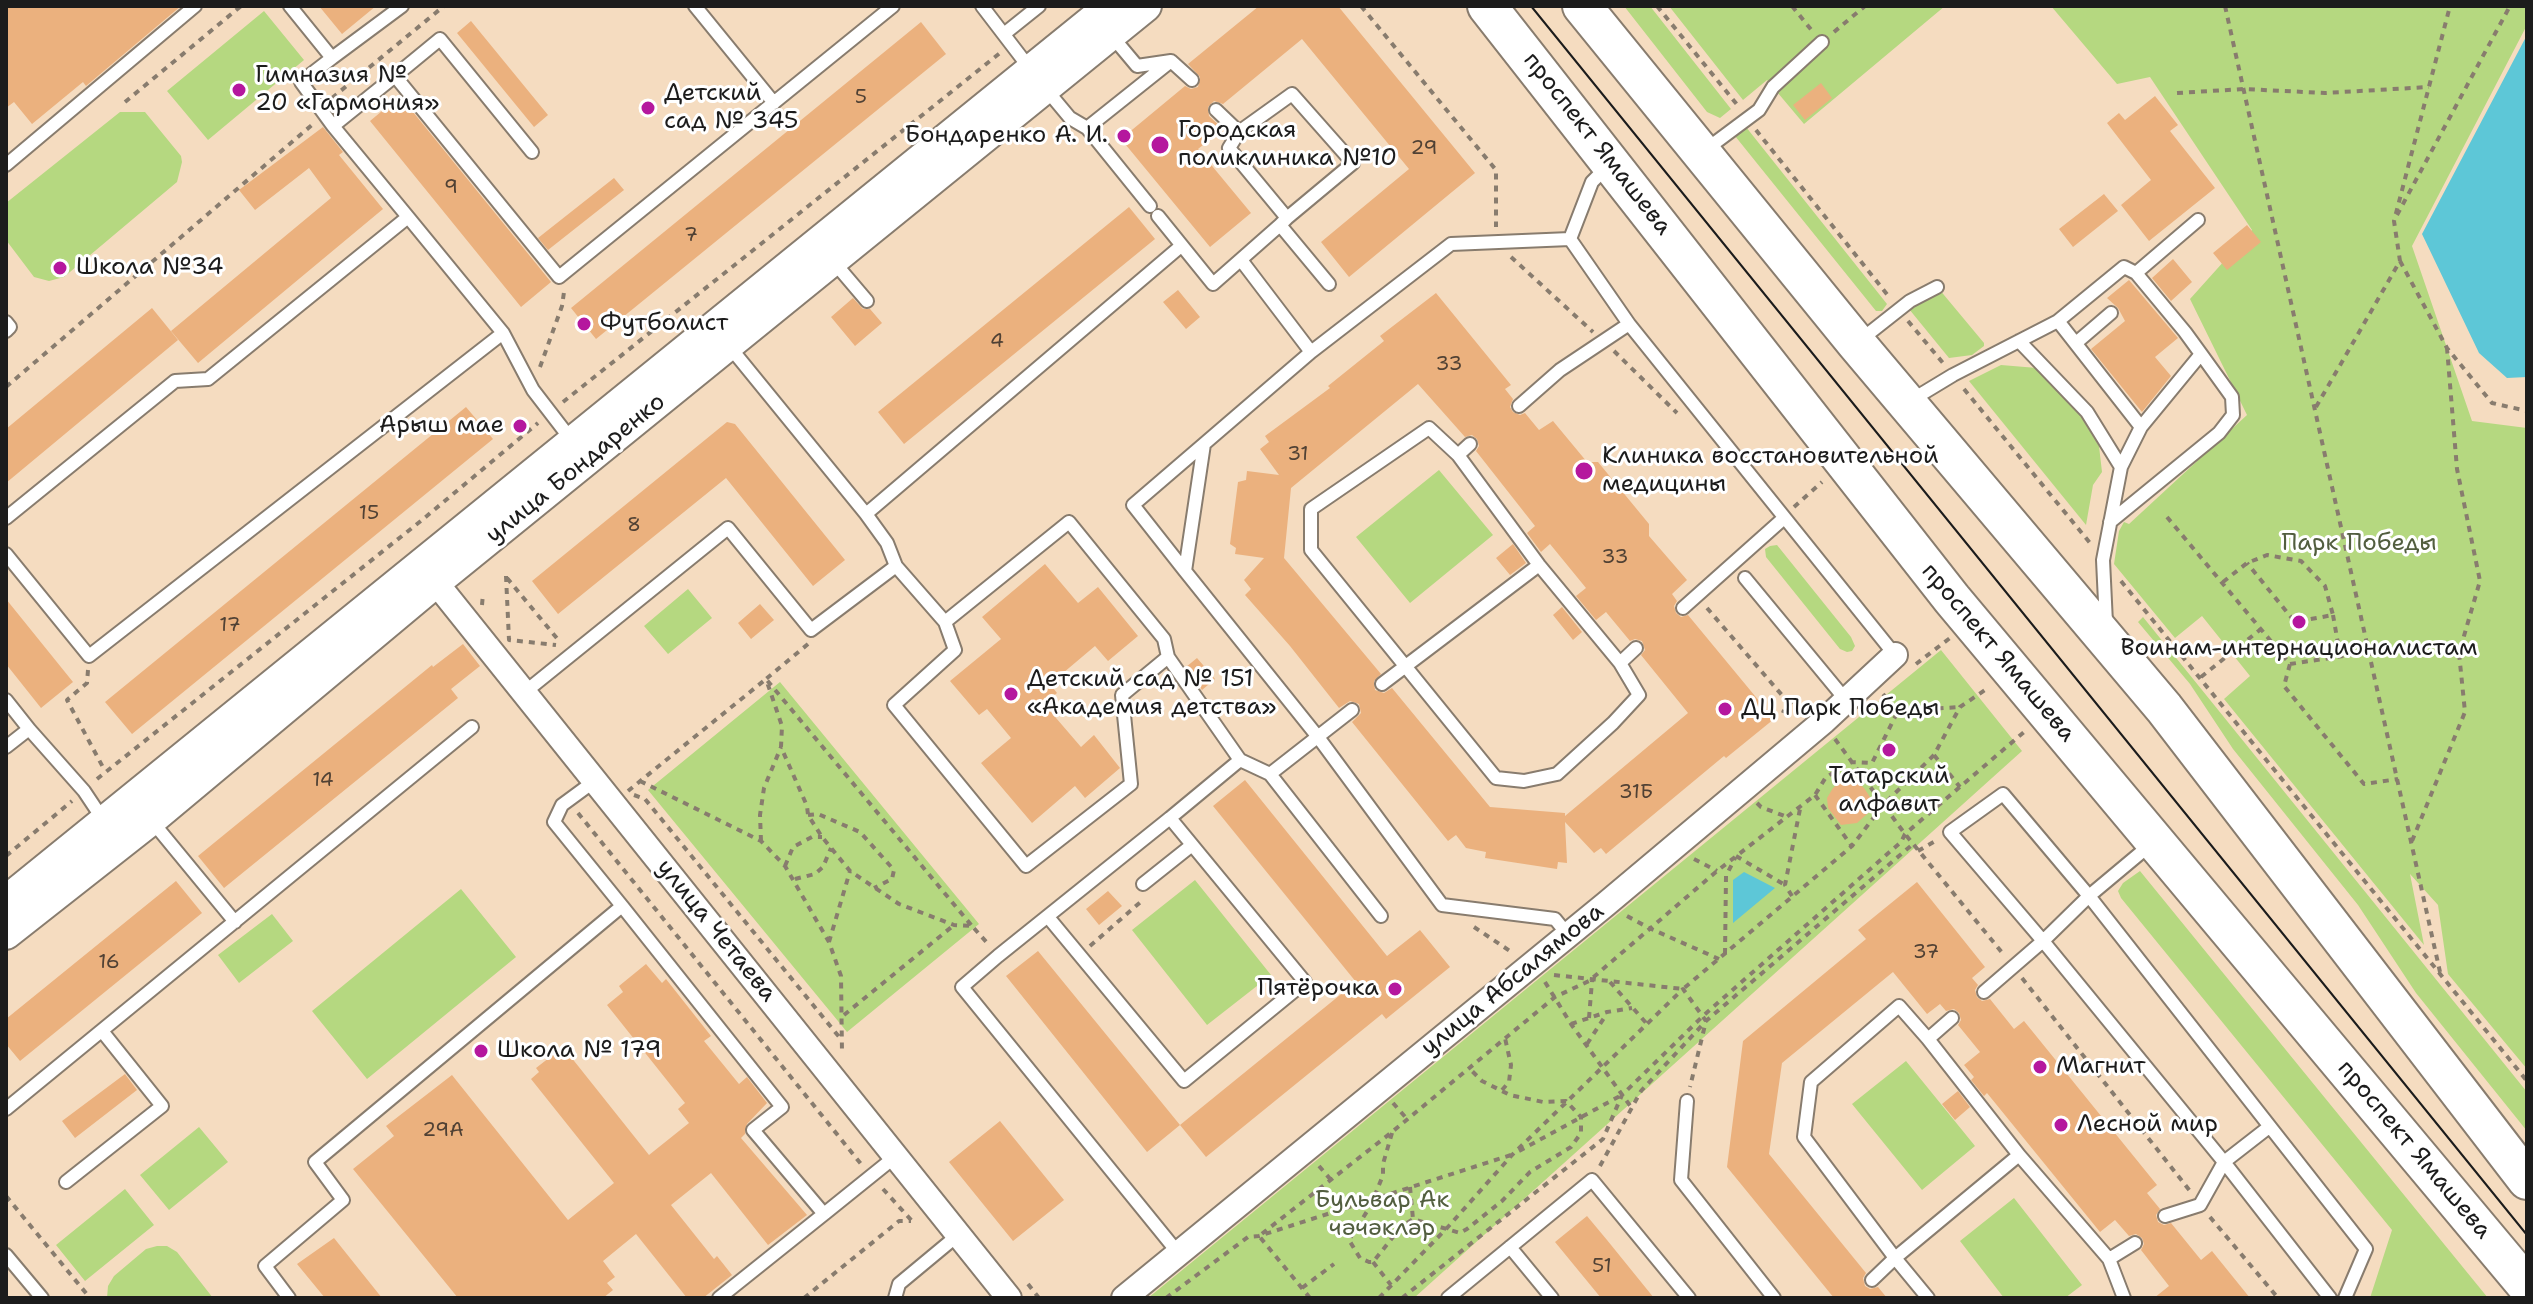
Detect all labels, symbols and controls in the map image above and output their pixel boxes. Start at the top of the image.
street label: проспект Ямашева [1517,47,1677,241]
place label: Гимназия № 20 «Гармония» [255,62,439,118]
place label: Детский сад № 345 [664,80,798,136]
marker: Гимназия № 20 «Гармония» [230,81,248,99]
house number: 5 [855,86,867,110]
marker: Детский сад № 345 [639,99,657,117]
place label: Городская поликлиника №10 [1178,117,1397,173]
place label: Бондаренко А. И. [905,122,1108,150]
marker: Бондаренко А. И. [1115,127,1133,145]
marker: Городская поликлиника №10 [1149,134,1171,156]
house number: 29 [1411,137,1437,161]
house number: 9 [444,176,458,200]
house number: 7 [684,224,698,248]
place label: Школа №34 [76,254,224,282]
marker: Школа №34 [51,259,69,277]
place label: Футболист [600,310,728,338]
marker: Футболист [575,315,593,333]
house number: 4 [990,330,1004,354]
house number: 33 [1436,353,1462,377]
street label: улица Бондаренко [481,388,671,550]
place label: Арыш мае [379,412,504,440]
marker: Арыш мае [511,417,529,435]
house number: 31 [1287,443,1309,467]
place label: Клиника восстановительной медицины [1602,443,1939,499]
marker: Клиника восстановительной медицины [1573,460,1595,482]
house number: 15 [359,502,379,526]
house number: 8 [627,514,641,538]
park label: Парк Победы [2281,530,2437,558]
house number: 33 [1602,546,1628,570]
street label: проспект Ямашева [1915,558,2081,748]
marker: Воинам-интернационалистам [2290,613,2308,631]
house number: 17 [219,614,241,638]
place label: Воинам-интернационалистам [2120,635,2478,663]
place label: Детский сад № 151 «Академия детства» [1027,666,1277,722]
marker: Детский сад № 151 «Академия детства» [1002,685,1020,703]
place label: ДЦ Парк Победы [1741,695,1939,723]
marker: ДЦ Парк Победы [1716,700,1734,718]
marker: Татарский алфавит [1880,741,1898,759]
place label: Татарский алфавит [1829,763,1949,819]
house number: 14 [312,769,334,793]
house number: 31Б [1619,781,1653,805]
street label: улица Четаева [650,854,782,1008]
street label: улица Абсалямова [1416,897,1610,1063]
house number: 37 [1913,941,1939,965]
house number: 16 [98,951,120,975]
place label: Пятёрочка [1257,975,1379,1003]
marker: Пятёрочка [1386,980,1404,998]
place label: Школа № 179 [497,1037,662,1065]
marker: Школа № 179 [472,1042,490,1060]
place label: Магнит [2056,1053,2145,1081]
street label: проспект Ямашева [2331,1055,2497,1245]
marker: Магнит [2031,1058,2049,1076]
place label: Лесной мир [2077,1111,2218,1139]
marker: Лесной мир [2052,1116,2070,1134]
house number: 29А [422,1119,464,1143]
park label: Бульвар Ак чәчәкләр [1315,1187,1449,1243]
house number: 51 [1592,1255,1612,1279]

